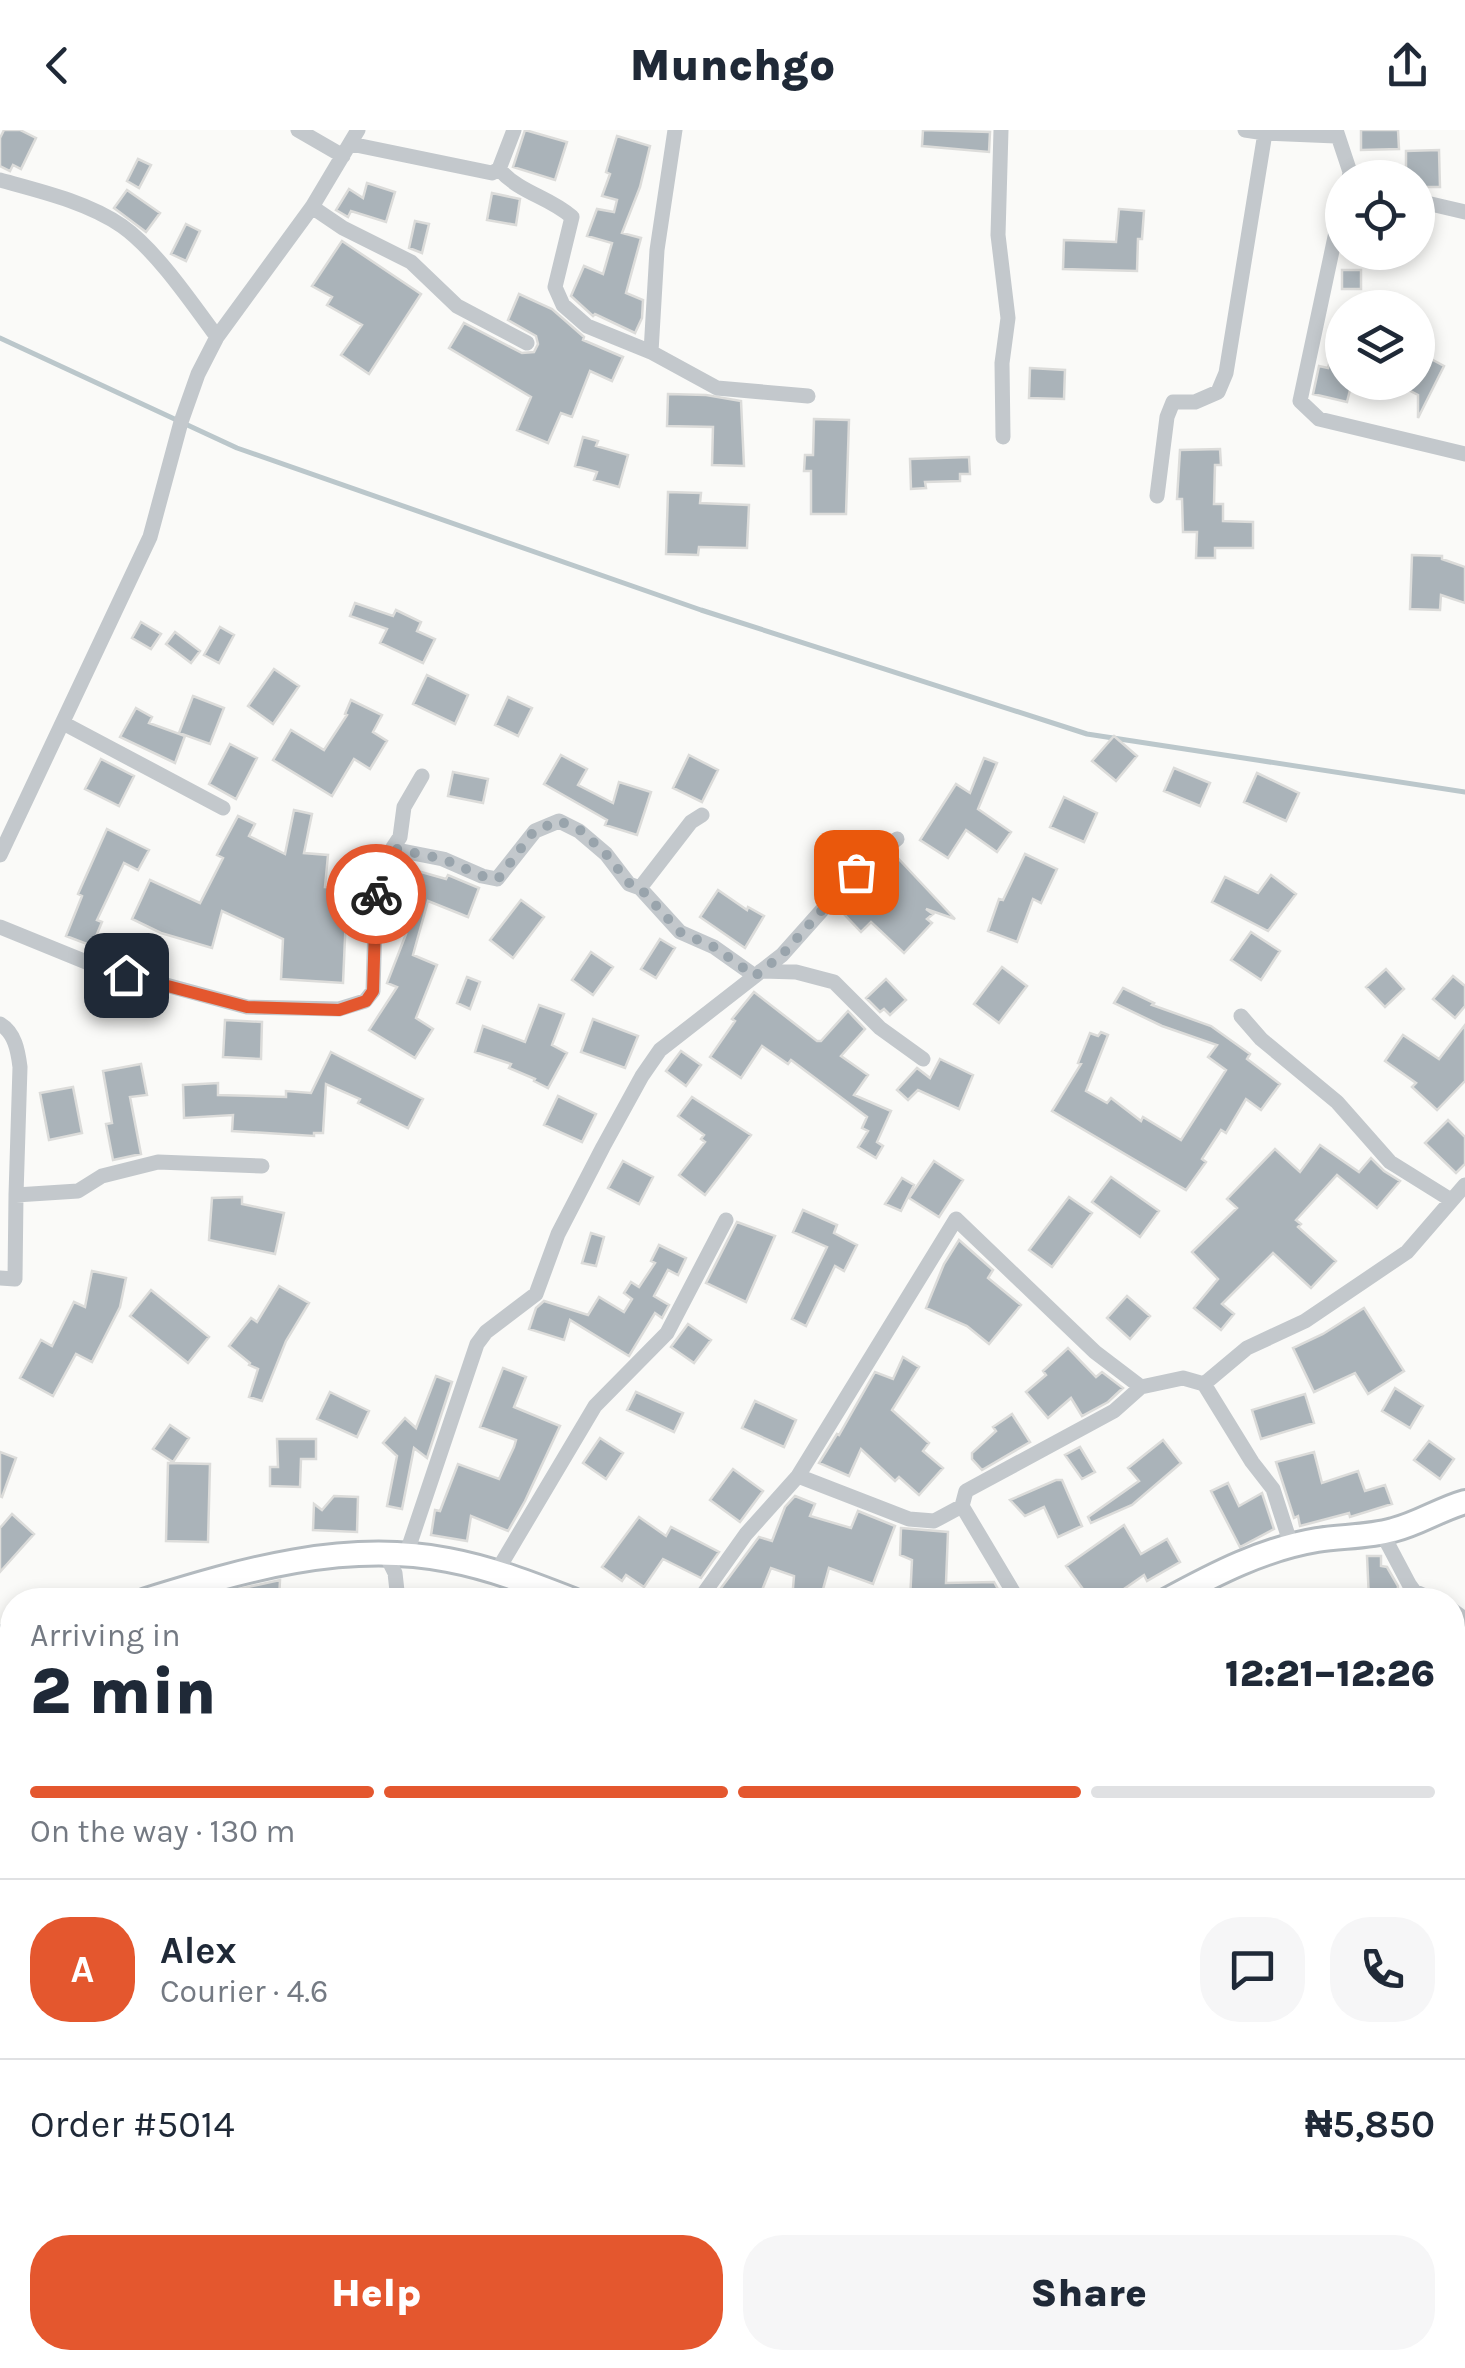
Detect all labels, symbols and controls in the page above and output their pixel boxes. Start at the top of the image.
icon: back [30,38,85,93]
icon: share [1380,38,1435,93]
text: Munchgo [630,39,835,91]
map controls [1325,160,1435,400]
button: locate [1325,160,1435,270]
button: layers [1325,290,1435,400]
pin [814,830,899,915]
courier [326,844,426,944]
icon: bag [829,845,884,900]
icon: bike [349,867,404,922]
pin [84,933,169,1018]
icon: home [99,948,154,1003]
text: Arriving in [30,1617,181,1654]
text: 12:21–12:26 [1225,1651,1435,1696]
text: 2 min [30,1653,216,1729]
text: On the way · 130 m [30,1813,296,1850]
button: chat [1200,1917,1305,2022]
button: phone [1330,1917,1435,2022]
text: Alex [160,1928,237,1973]
text: A [71,1947,94,1992]
text: Courier · 4.6 [160,1973,328,2010]
text: Order #5014 [30,2102,235,2147]
text: ₦5,850 [1305,2102,1435,2147]
button: Help [30,2235,723,2350]
button: Share [743,2235,1435,2350]

